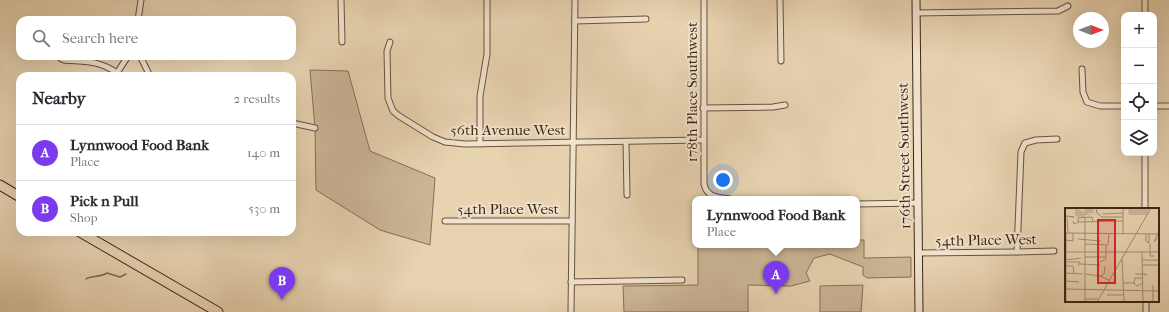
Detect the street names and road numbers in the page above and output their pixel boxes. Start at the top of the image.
street label: 178th Place Southwest [683,21,701,162]
street label: 176th Street Southwest [894,82,914,230]
street label: 56th Avenue West [450,121,566,139]
street label: 54th Place West [457,200,560,218]
street label: 54th Place West [935,230,1038,250]

